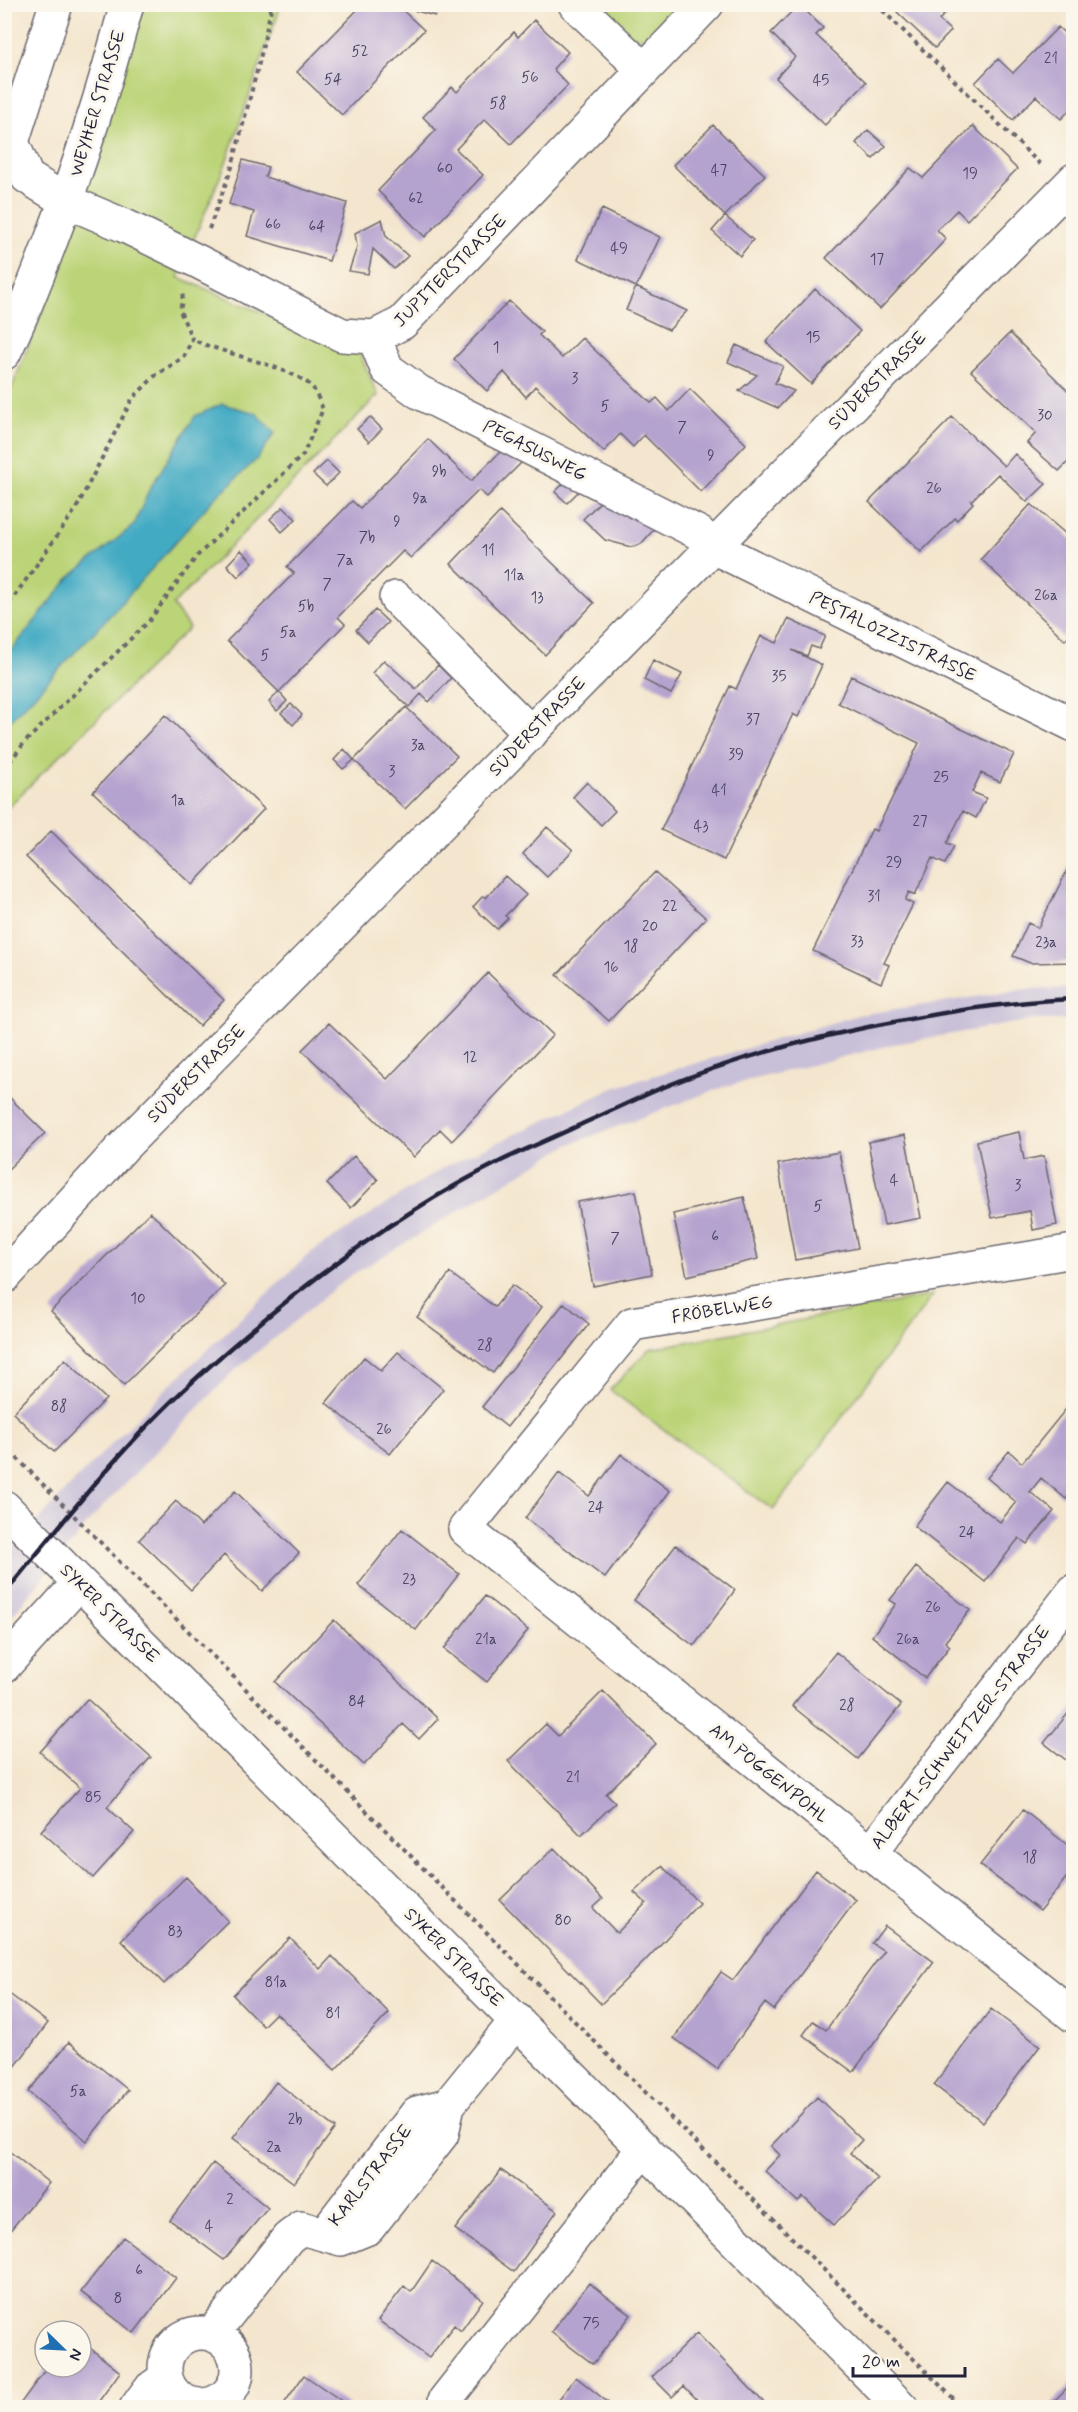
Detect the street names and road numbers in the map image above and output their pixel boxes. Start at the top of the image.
street label: WEYHER STRASSE [64,27,132,180]
street label: JUPITERSTRASSE [389,209,513,333]
street label: SÜDERSTRASSE [823,326,932,435]
street label: PEGASUSWEG [479,415,590,487]
street label: PESTALOZZISTRASSE [805,586,980,688]
street label: SÜDERSTRASSE [484,671,592,782]
street label: SÜDERSTRASSE [142,1019,251,1128]
street label: FRÖBELWEG [670,1290,774,1330]
street label: SYKER STRASSE [54,1559,164,1669]
street label: ALBERT-SCHWEITZER-STRASSE [866,1620,1056,1855]
street label: AM POGGENPOHL [704,1718,833,1829]
street label: SYKER STRASSE [398,1903,508,2013]
street label: KARLSTRASSE [323,2120,418,2232]

